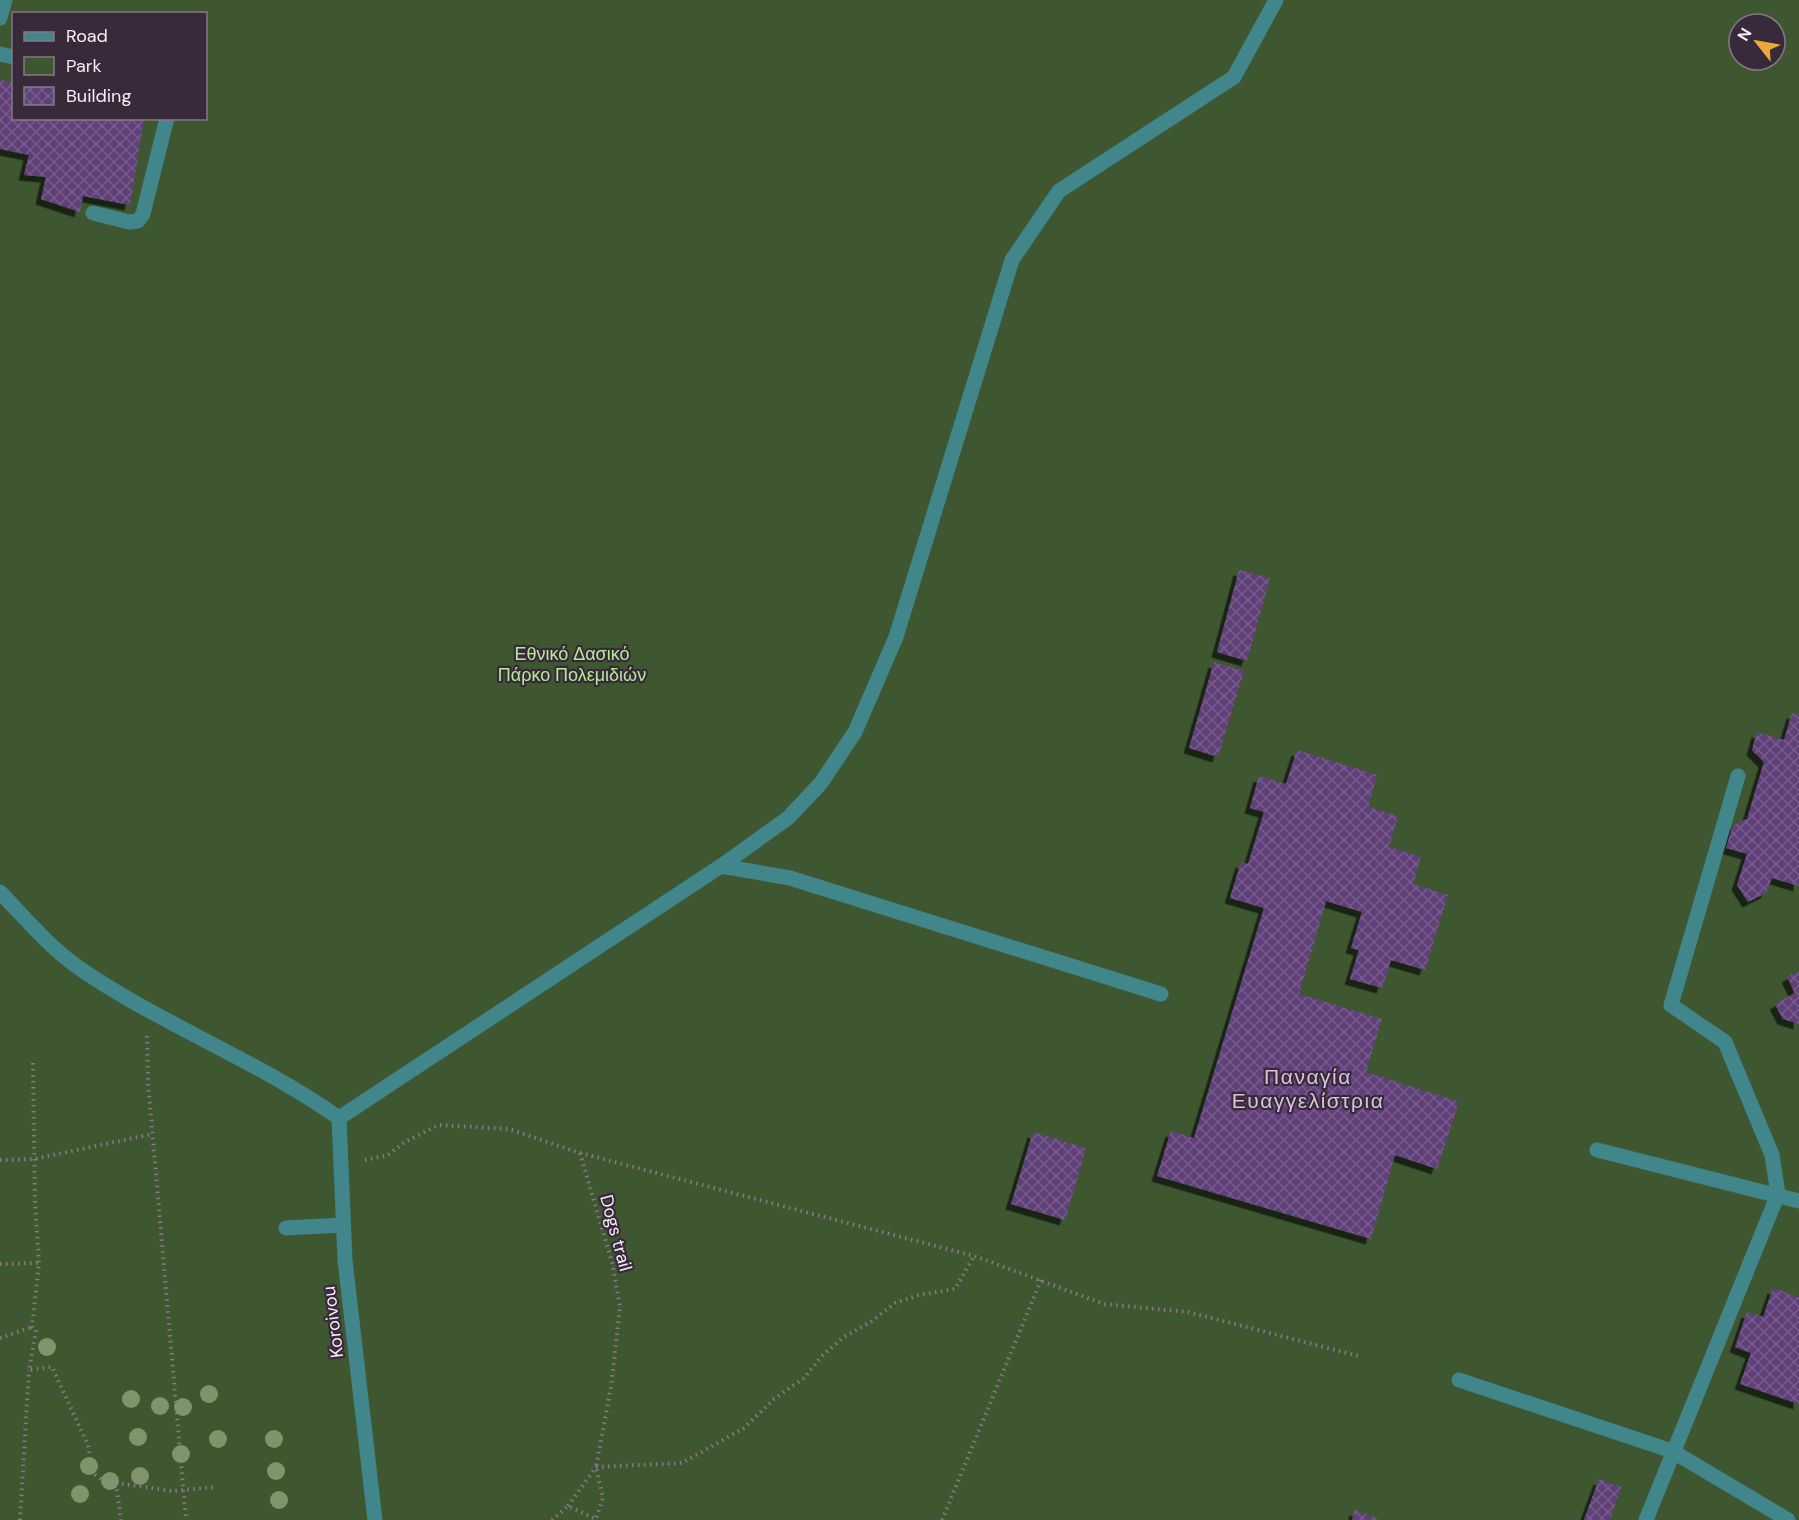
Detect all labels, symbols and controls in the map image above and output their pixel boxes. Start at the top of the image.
legend [12,12,207,120]
north arrow [1727,12,1787,72]
text: Road [66,24,108,48]
text: N [1733,24,1757,45]
text: Park [66,54,102,78]
text: Building [66,84,131,108]
park label: Εθνικό Δασικό Πάρκο Πολεμιδιών [498,642,646,687]
district label: Παναγία Ευαγγελίστρια [1232,1063,1384,1115]
street label: Dogs trail [594,1192,638,1274]
street label: Koroivou [317,1285,349,1359]

